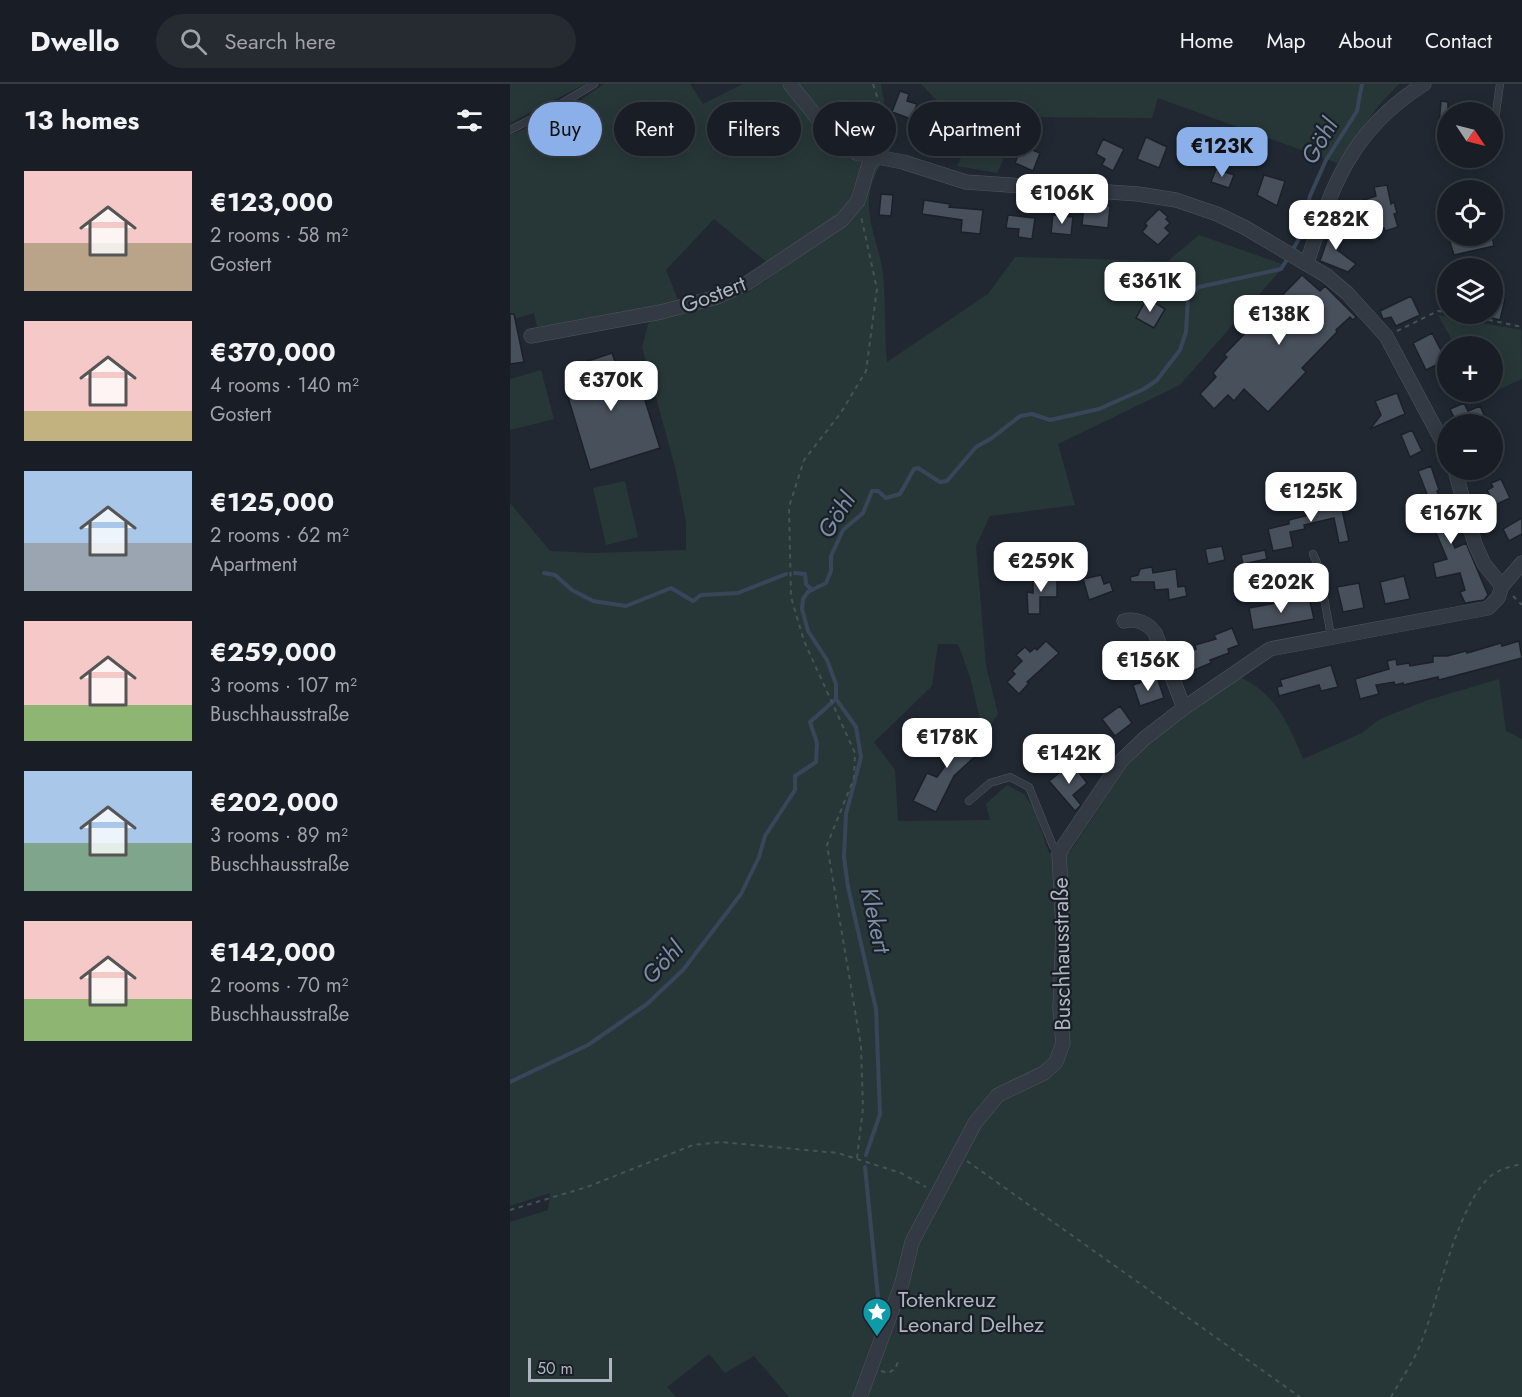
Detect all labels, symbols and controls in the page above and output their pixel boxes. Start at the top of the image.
search box [156,14,576,68]
text: Dwello [30,21,120,62]
icon: search [177,25,210,58]
text: Search here [225,25,336,57]
text: Home [1180,26,1233,56]
text: Map [1266,26,1306,56]
text: About [1339,26,1392,56]
text: Contact [1425,26,1492,56]
text: 13 homes [24,101,139,139]
chip: Buy [528,102,602,156]
chip: Rent [614,102,695,156]
chip: Filters [707,102,801,156]
chip: New [813,102,896,156]
chip: Apartment [908,102,1041,156]
north arrow [1437,102,1503,168]
map controls [1437,102,1503,480]
icon: filters [453,104,486,137]
water label: Göhl [1292,110,1347,171]
pin: €123K [1180,127,1264,178]
text: €123K [1191,132,1253,161]
pin: €106K [1020,174,1104,225]
text: €106K [1030,179,1094,208]
button: locate [1437,180,1503,246]
text: €123,000 [210,183,333,221]
icon: home [72,195,144,267]
pin: €282K [1294,200,1378,251]
text: €282K [1303,205,1369,234]
text: 2 rooms · 58 m² [210,221,348,250]
text: Gostert [210,250,271,279]
button: layers [1437,258,1503,324]
pin: €361K [1108,262,1192,313]
street label: Gostert [676,267,751,321]
text: €361K [1118,267,1182,296]
pin: €138K [1237,295,1321,346]
text: €138K [1248,300,1310,329]
text: €370,000 [210,333,336,371]
button: + [1437,336,1503,402]
icon: home [72,345,144,417]
pin: €370K [569,361,653,412]
text: €370K [579,366,643,395]
text: 4 rooms · 140 m² [210,371,359,400]
text: Gostert [210,400,271,429]
button: − [1437,414,1503,480]
pin: €125K [1269,472,1353,523]
text: €125K [1279,477,1343,506]
text: €125,000 [210,483,334,521]
water label: Göhl [808,484,865,545]
pin: €167K [1409,494,1493,545]
icon: home [72,495,144,567]
text: €167K [1420,499,1482,528]
text: 2 rooms · 62 m² [210,521,349,550]
pin: €259K [999,542,1083,593]
text: €259K [1008,547,1074,576]
text: Apartment [210,550,297,579]
pin: €202K [1239,563,1323,614]
text: €202K [1248,568,1314,597]
text: €259,000 [210,633,337,671]
pin: €156K [1106,641,1190,692]
icon: home [72,645,144,717]
text: €156K [1116,646,1180,675]
text: 3 rooms · 107 m² [210,671,357,700]
text: Buschhausstraße [210,700,349,729]
pin: €178K [905,718,989,769]
text: €178K [916,723,978,752]
pin: €142K [1027,734,1111,785]
text: €142K [1037,739,1101,768]
text: €202,000 [210,783,338,821]
icon: home [72,795,144,867]
text: 3 rooms · 89 m² [210,821,348,850]
text: Buschhausstraße [210,850,349,879]
street label: Buschhausstraße [1044,877,1078,1031]
water label: Klekert [852,884,900,957]
water label: Göhl [633,931,692,992]
text: €142,000 [210,933,336,971]
icon: home [72,945,144,1017]
text: 2 rooms · 70 m² [210,971,348,1000]
text: Buschhausstraße [210,1000,349,1029]
place label: Totenkreuz Leonard Delhez [898,1283,1044,1340]
place icon: Totenkreuz Leonard Delhez [861,1296,893,1338]
scale bar [528,1355,612,1382]
text: 50 m [537,1357,573,1380]

